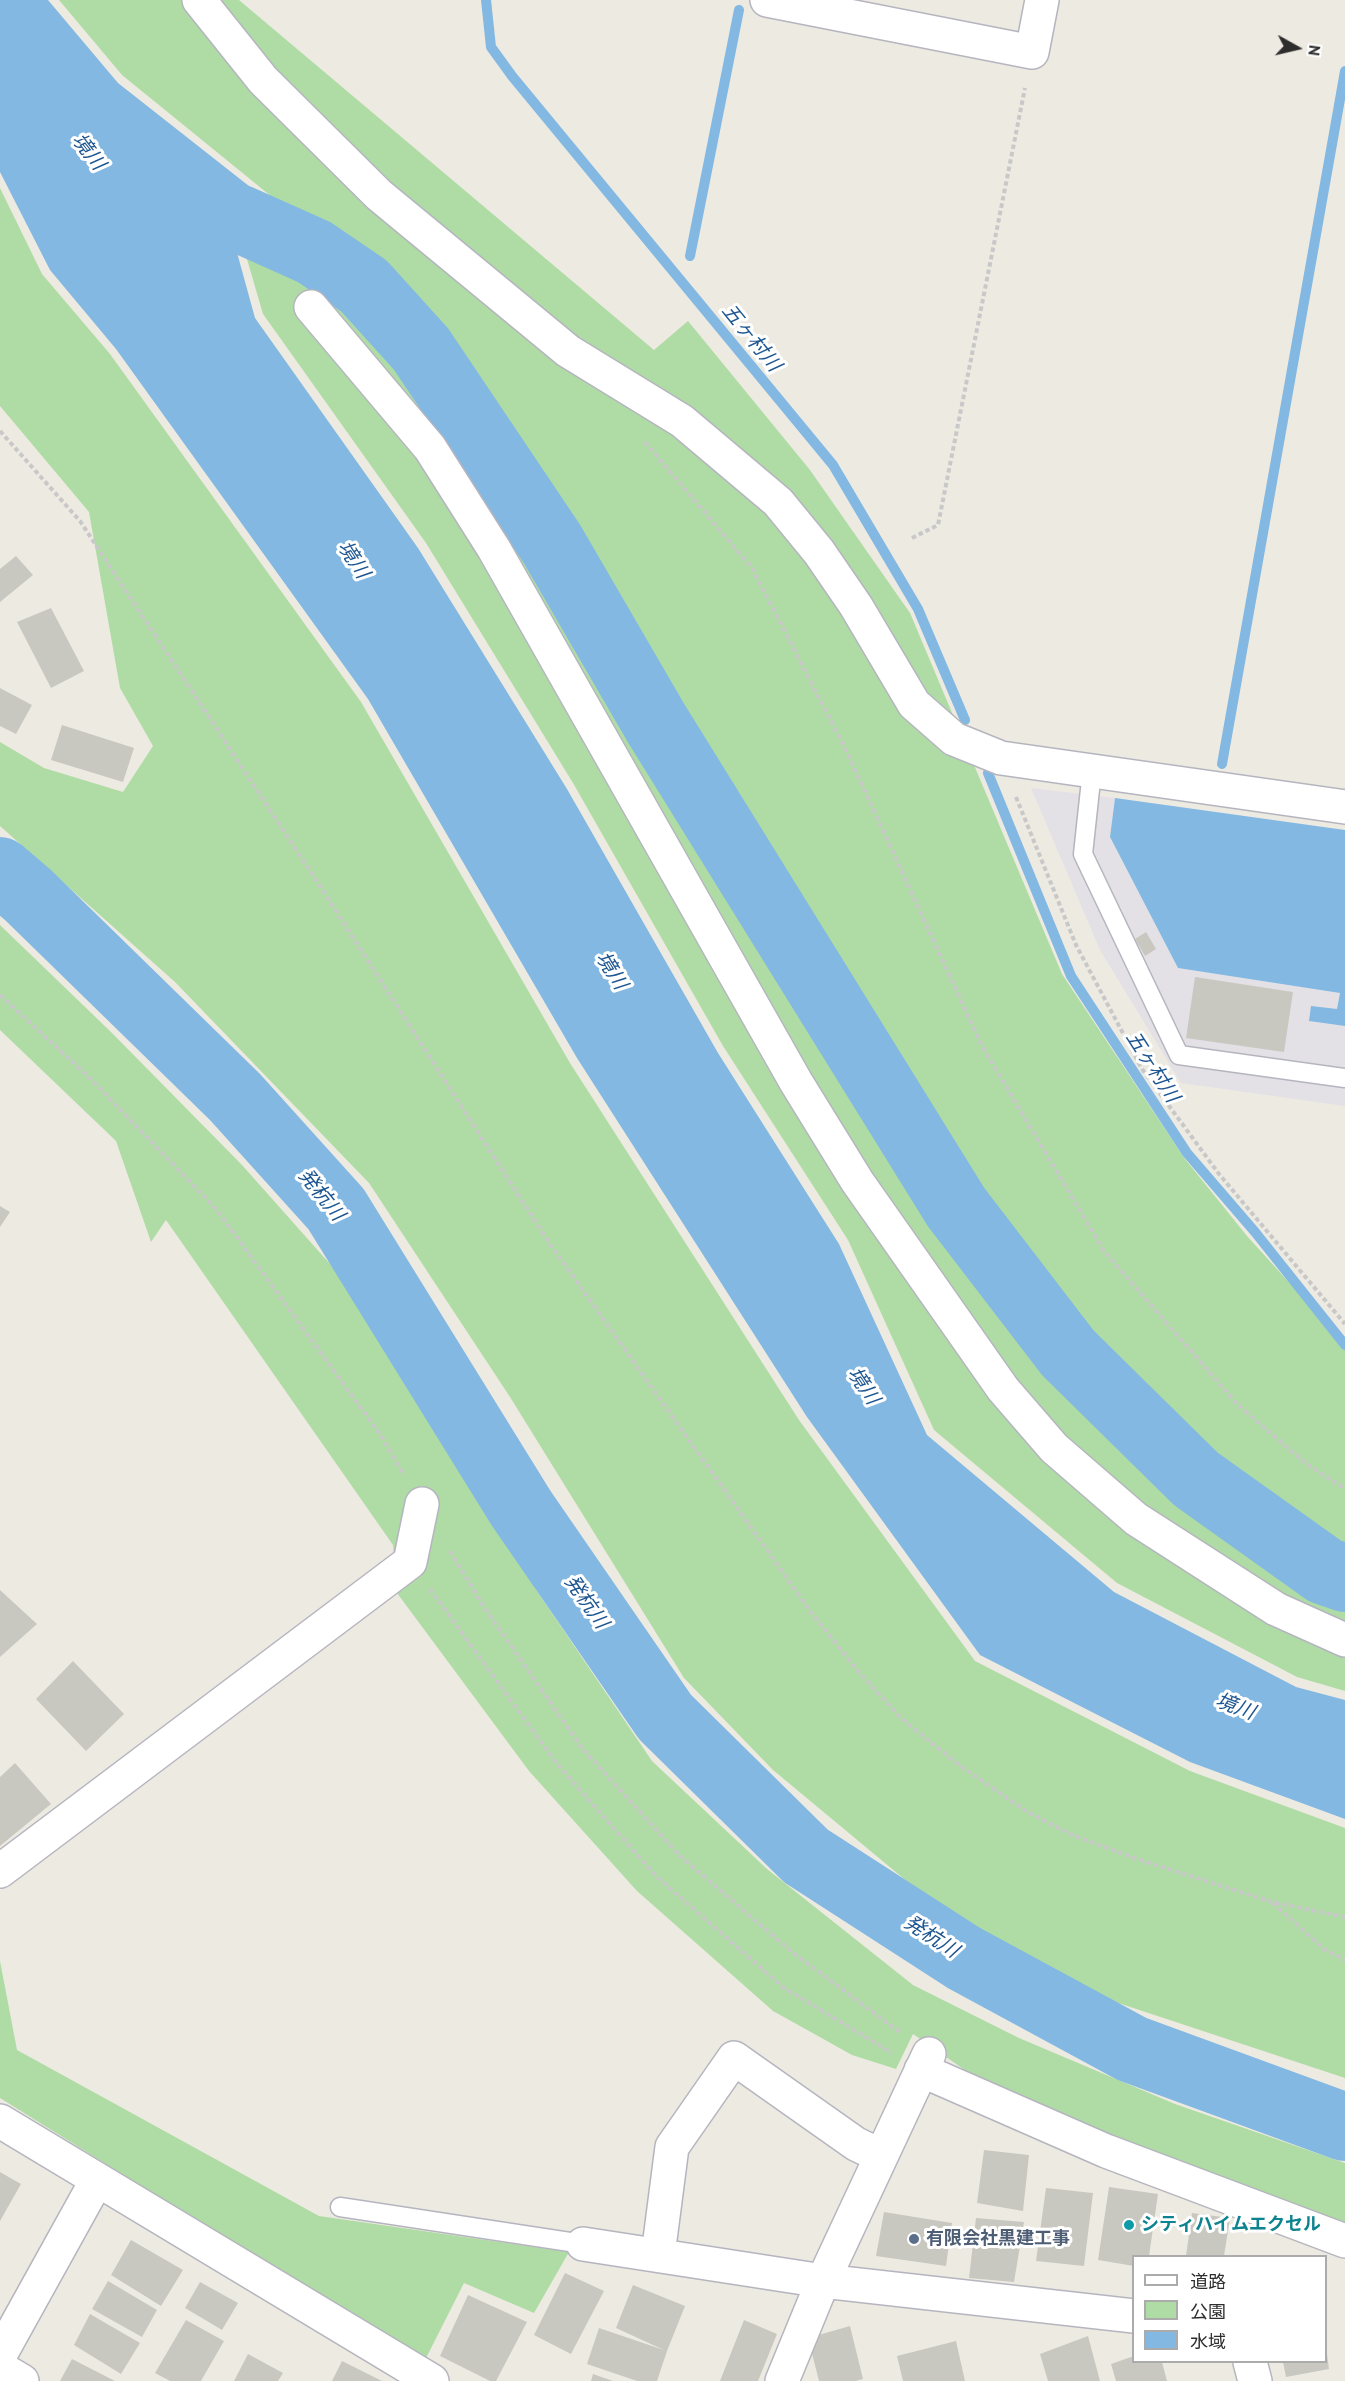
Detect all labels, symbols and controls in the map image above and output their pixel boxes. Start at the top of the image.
north arrow [1267,18,1327,78]
text: N [1304,44,1325,57]
water label: 境川 [66,129,110,175]
water label: 五ヶ村川 [717,299,785,377]
water label: 境川 [332,537,374,583]
water label: 境川 [590,948,632,994]
water label: 五ヶ村川 [1120,1027,1184,1107]
water label: 発杭川 [293,1164,349,1226]
water label: 境川 [842,1363,884,1409]
water label: 発杭川 [559,1571,613,1633]
water label: 境川 [1212,1689,1258,1725]
water label: 発杭川 [899,1911,963,1963]
place label: シティハイムエクセル [1141,2214,1321,2236]
marker: シティハイムエクセル [1122,2218,1136,2232]
place label: 有限会社黒建工事 [926,2228,1070,2250]
marker: 有限会社黒建工事 [907,2232,921,2246]
legend [1132,2255,1327,2363]
text: 道路 [1190,2270,1226,2293]
text: 公園 [1190,2300,1226,2323]
text: 水域 [1190,2330,1226,2353]

